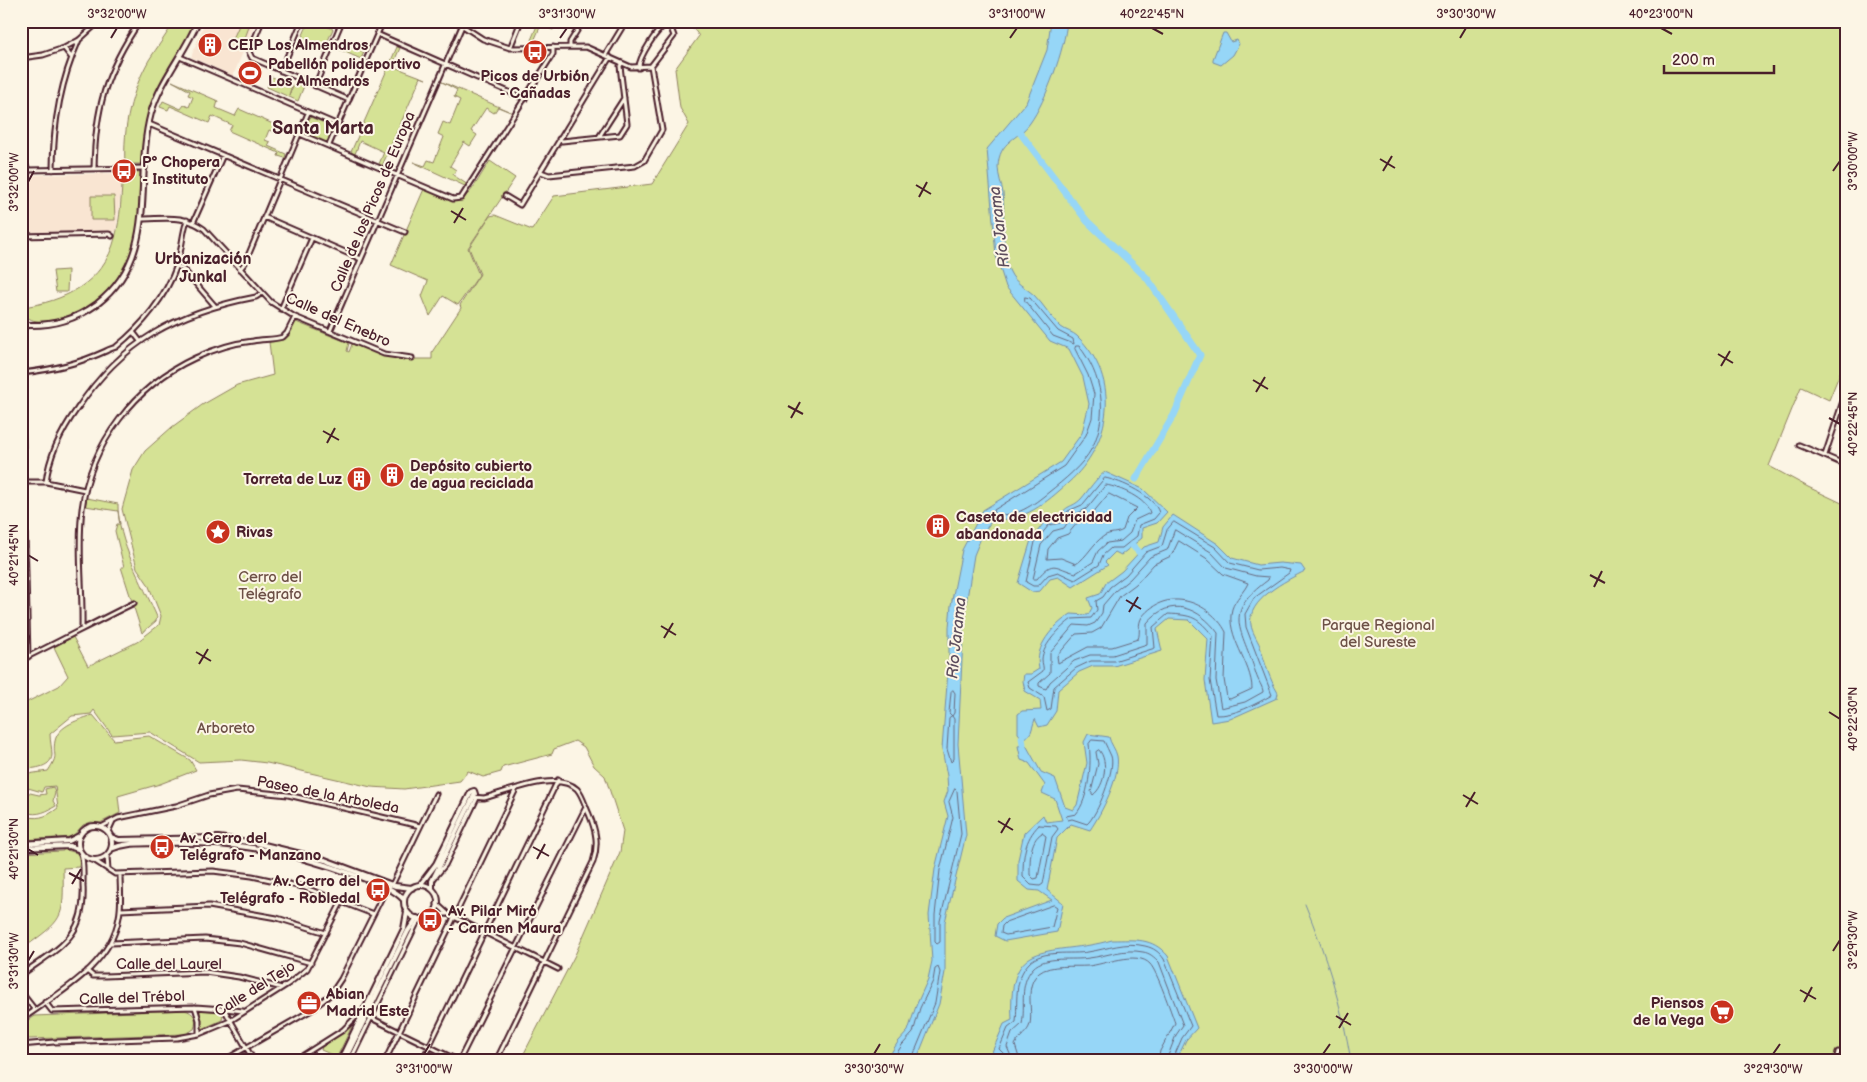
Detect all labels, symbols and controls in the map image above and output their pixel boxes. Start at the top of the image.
text: 3°32'00"W [87,7,147,22]
text: 3°31'30"W [538,7,596,22]
text: 3°31'00"W [989,7,1046,22]
text: 40°22'45"N [1120,7,1184,22]
text: 3°30'30"W [1436,7,1496,22]
text: 40°23'00"N [1629,7,1693,22]
building icon: CEIP Los Almendros [197,32,223,58]
place label: CEIP Los Almendros [228,36,368,55]
bus stop icon: Picos de Urbión - Cañadas [522,39,548,65]
scale bar [1664,42,1774,74]
text: 200 m [1672,51,1715,70]
place label: Pabellón polideportivo Los Almendros [268,55,421,91]
sports icon: Pabellón polideportivo Los Almendros [237,60,263,86]
place label: Picos de Urbión - Cañadas [481,67,589,103]
street label: Calle de los Picos de Europa [326,109,420,295]
district label: Santa Marta [272,118,374,139]
text: 3°30'00"W [1846,131,1861,191]
text: 3°32'00"W [7,152,22,212]
place label: Pº Chopera - Instituto [142,153,220,189]
bus stop icon: Pº Chopera - Instituto [111,158,137,184]
water label: Río Jarama [986,185,1014,269]
district label: Urbanización Junkal [155,250,251,287]
street label: Calle del Enebro [283,288,393,352]
text: 40°22'45"N [1846,392,1861,456]
place label: Depósito cubierto de agua reciclada [410,457,534,493]
building icon: Depósito cubierto de agua reciclada [379,462,405,488]
building icon: Torreta de Luz [346,466,372,492]
place label: Torreta de Luz [243,470,343,489]
place label: Caseta de electricidad abandonada [956,508,1112,544]
building icon: Caseta de electricidad abandonada [925,513,951,539]
place icon: Rivas [205,519,231,545]
place label: Rivas [236,523,273,542]
text: 40°21'45"N [7,524,22,586]
park label: Cerro del Telégrafo [238,568,302,604]
water label: Río Jarama [943,596,971,680]
park label: Parque Regional del Sureste [1321,616,1435,652]
text: 40°22'30"N [1846,687,1861,751]
park label: Arboreto [197,719,255,738]
street label: Paseo de la Arboleda [255,772,401,818]
text: 40°21'30"N [7,818,22,880]
place label: Av. Cerro del Telégrafo - Manzano [179,829,322,865]
bus stop icon: Av. Cerro del Telégrafo - Manzano [149,834,175,860]
place label: Av. Cerro del Telégrafo - Robledal [220,872,360,908]
bus stop icon: Av. Cerro del Telégrafo - Robledal [365,877,391,903]
place label: Av. Pilar Miró - Carmen Maura [447,902,561,938]
bus stop icon: Av. Pilar Miró - Carmen Maura [417,907,443,933]
text: 3°29'30"W [1846,910,1861,970]
text: 3°31'30"W [7,932,22,990]
street label: Calle del Laurel [116,955,222,974]
street label: Calle del Tejo [211,957,299,1021]
place label: Abian Madrid Este [325,985,410,1021]
street label: Calle del Trébol [79,987,185,1009]
office icon: Abian Madrid Este [296,990,322,1016]
place label: Piensos de la Vega [1633,994,1704,1030]
supermarket icon: Piensos de la Vega [1709,999,1735,1025]
text: 3°31'00"W [396,1062,453,1077]
text: 3°30'30"W [844,1062,904,1077]
text: 3°30'00"W [1293,1062,1353,1077]
text: 3°29'30"W [1743,1062,1803,1077]

